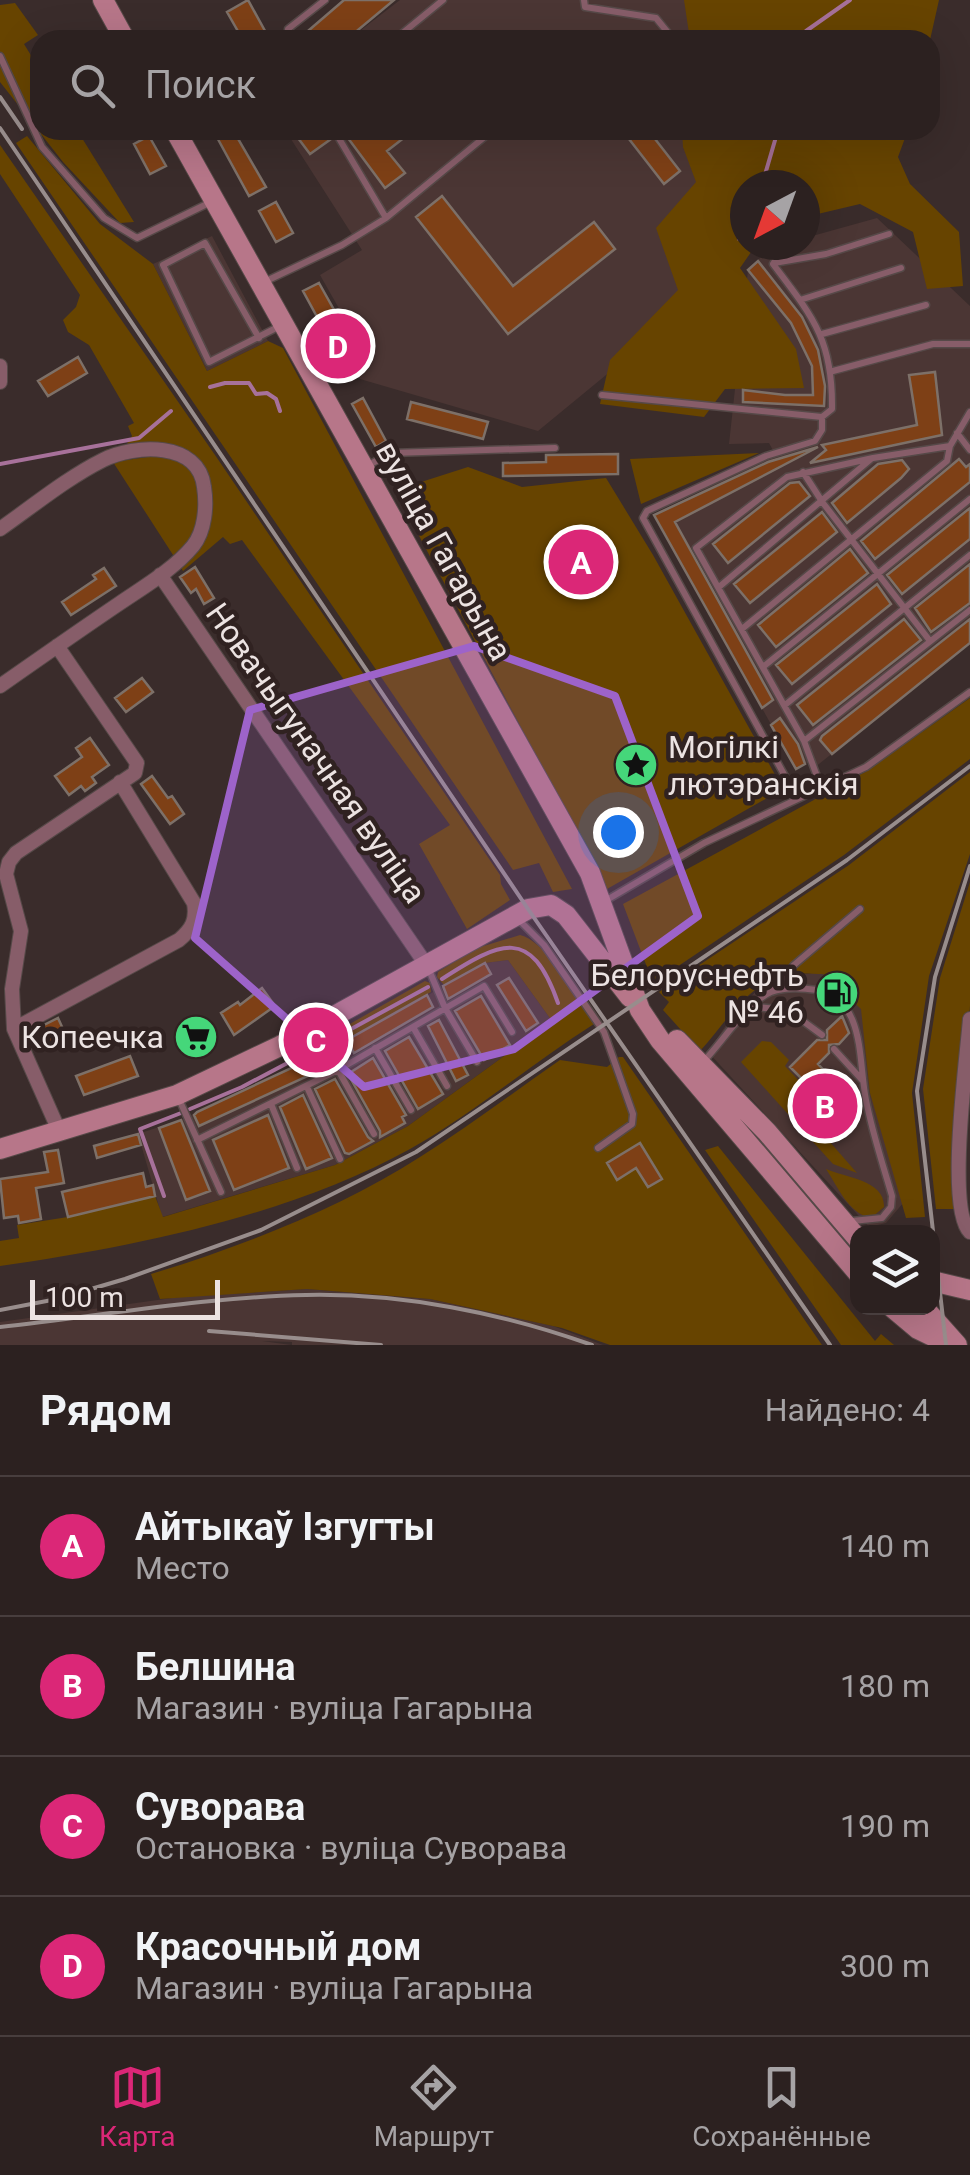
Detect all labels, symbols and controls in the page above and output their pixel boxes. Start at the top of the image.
search box [30,30,940,140]
icon: search [65,58,120,113]
text: Поиск [145,63,256,107]
north arrow [730,170,820,260]
pin: D [306,308,370,384]
street label: вуліца Гагарына [368,435,520,667]
pin: A [548,524,614,600]
street label: Новачыгуначная вуліца [198,596,434,910]
place label: Могілкі лютэранскія [668,728,858,803]
place icon: Могілкі лютэранскія [613,742,659,788]
your location [593,807,644,858]
place label: Белоруснефть № 46 [590,956,804,1031]
fuel station icon: Белоруснефть № 46 [814,970,860,1016]
pin: C [284,1002,348,1078]
supermarket icon: Копеечка [173,1014,219,1060]
place label: Копеечка [21,1018,164,1056]
pin: B [792,1068,858,1144]
map controls [850,1225,940,1315]
button: layers [850,1225,940,1315]
scale bar [30,1275,220,1320]
text: 100 m [45,1281,124,1314]
text: Рядом [40,1386,173,1435]
text: Найдено: 4 [765,1391,930,1429]
text: Айтыкаў Ізгугты [135,1505,435,1549]
text: A [62,1527,83,1565]
text: 140 m [840,1527,930,1565]
text: Место [135,1549,230,1587]
text: Белшина [135,1645,296,1689]
text: B [62,1667,83,1705]
text: 180 m [840,1667,930,1705]
text: Магазин · вуліца Гагарына [135,1689,533,1727]
text: Суворава [135,1785,305,1829]
text: C [62,1807,83,1845]
text: 190 m [840,1807,930,1845]
text: Остановка · вуліца Суворава [135,1829,567,1867]
text: Красочный дом [135,1925,422,1969]
text: D [62,1947,83,1985]
text: 300 m [840,1947,930,1985]
text: Магазин · вуліца Гагарына [135,1969,533,2007]
tab: Карта [99,2060,175,2153]
tab: Маршрут [374,2060,494,2153]
tab: Сохранённые [692,2060,871,2153]

